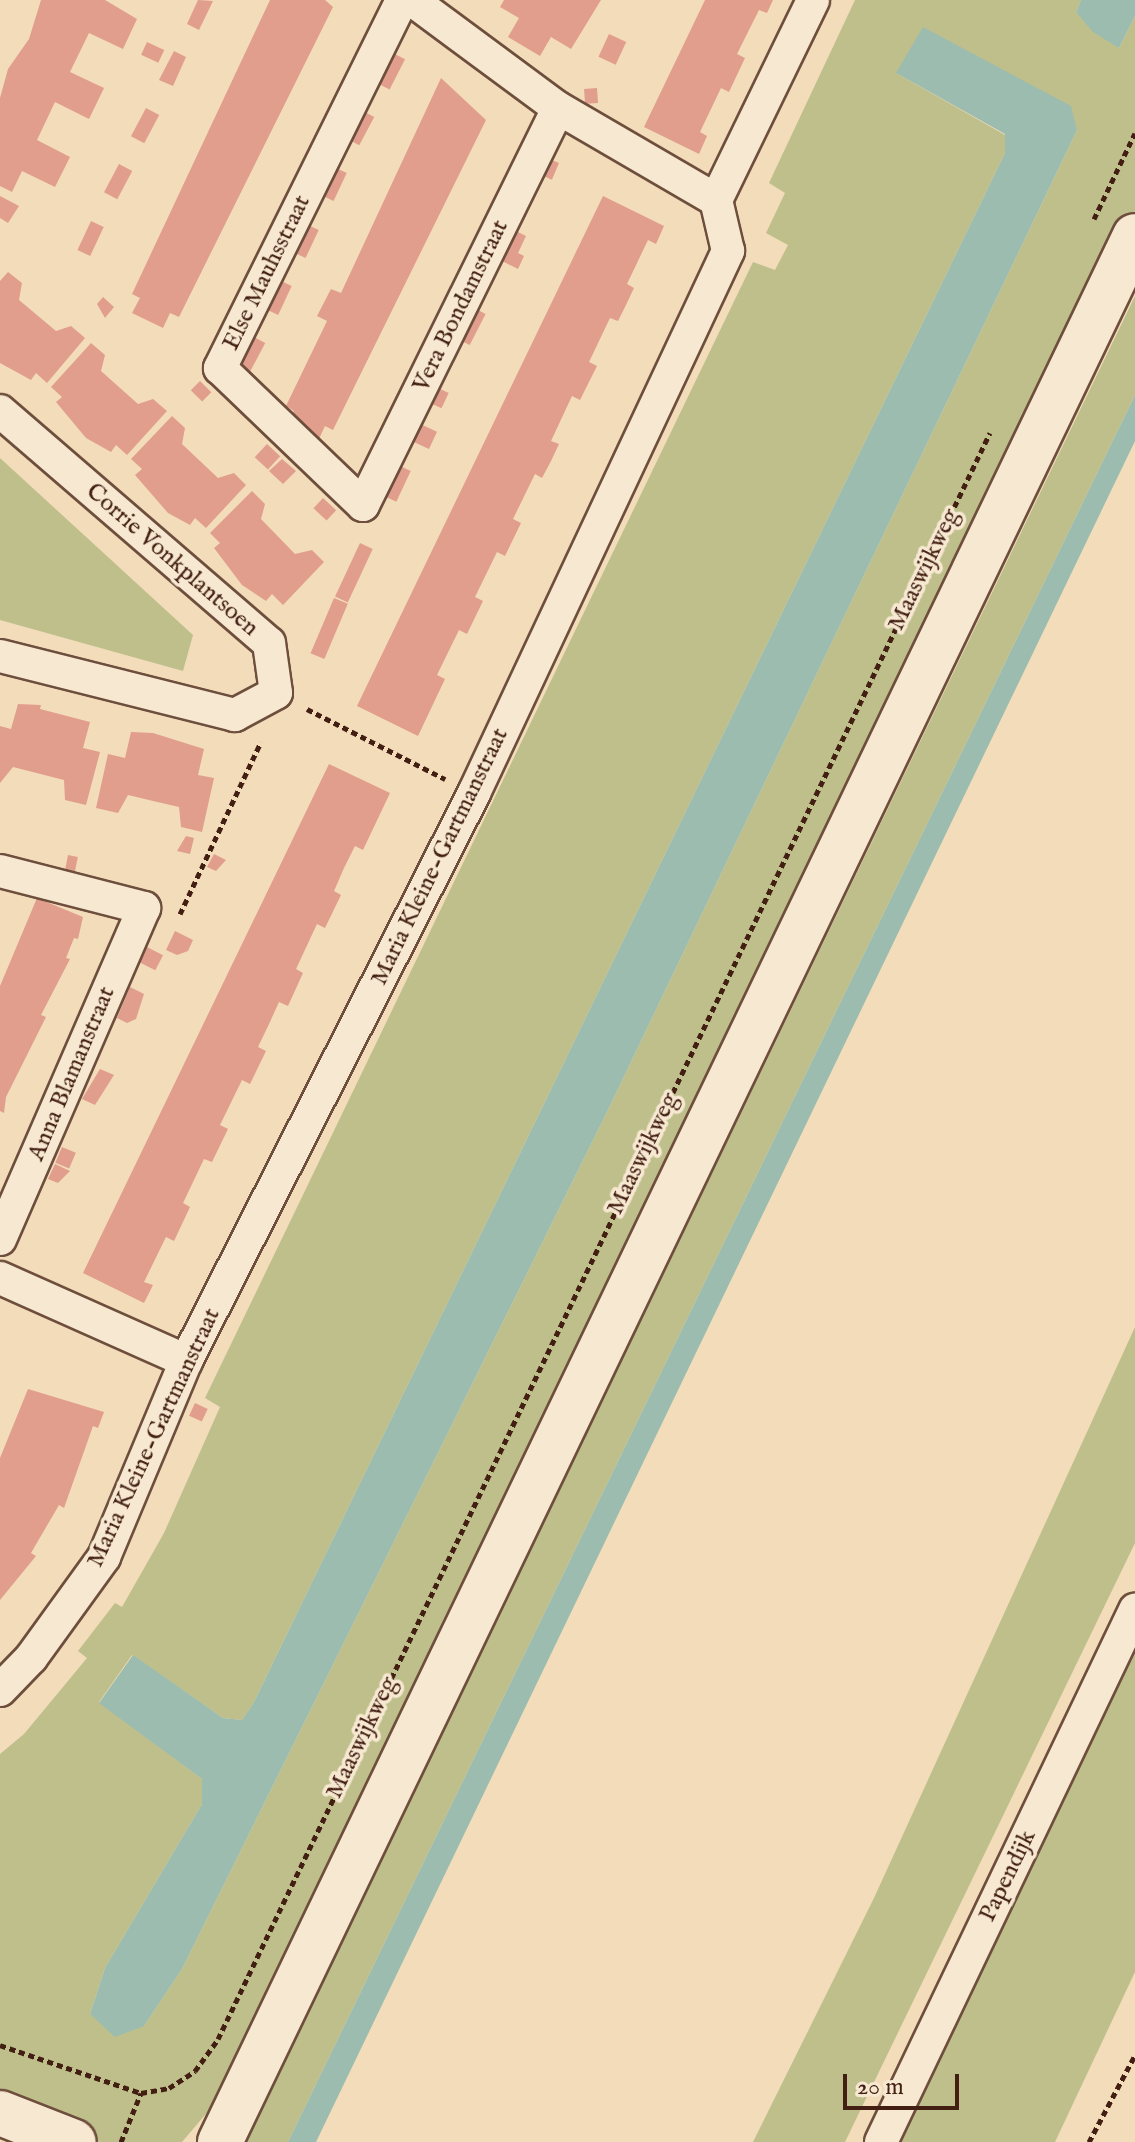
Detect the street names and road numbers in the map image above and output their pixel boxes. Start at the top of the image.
street label: Else Mauhsstraat [217,191,317,355]
street label: Vera Bondamstraat [407,215,515,397]
street label: Corrie Vonkplantsoen [80,477,264,643]
street label: Maaswijkweg [882,504,966,636]
street label: Maria Kleine-Gartmanstraat [365,724,515,990]
street label: Anna Blamanstraat [22,983,122,1165]
street label: Maaswijkweg [601,1088,685,1220]
street label: Maria Kleine-Gartmanstraat [81,1304,227,1572]
street label: Maaswijkweg [320,1672,404,1804]
street label: Papendijk [973,1825,1043,1927]

